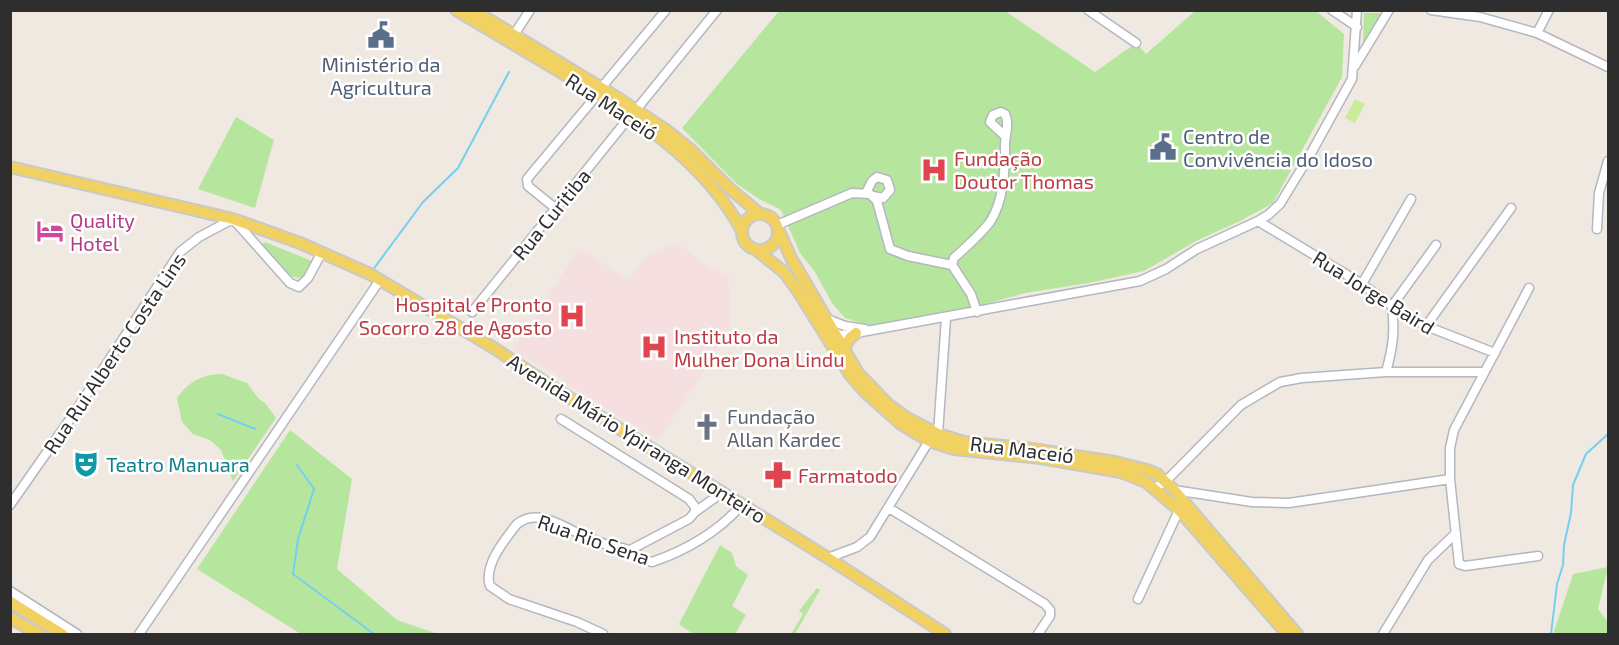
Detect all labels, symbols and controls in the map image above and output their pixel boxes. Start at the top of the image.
public building icon: Ministério da Agricultura [366,20,396,50]
place label: Ministério da Agricultura [322,52,440,99]
street label: Rua Maceió [562,68,662,144]
place label: Centro de Convivência do Idoso [1183,124,1373,171]
public building icon: Centro de Convivência do Idoso [1148,132,1178,162]
place label: Fundação Doutor Thomas [954,146,1094,193]
hospital icon: Fundação Doutor Thomas [919,155,949,185]
street label: Rua Curitiba [507,164,595,264]
place label: Quality Hotel [70,208,135,255]
hotel icon: Quality Hotel [35,216,65,246]
street label: Rua Jorge Baird [1309,245,1439,339]
street label: Rua Rui Alberto Costa Lins [38,248,190,458]
place label: Hospital e Pronto Socorro 28 de Agosto [359,292,552,339]
hospital icon: Hospital e Pronto Socorro 28 de Agosto [557,301,587,331]
place label: Instituto da Mulher Dona Lindu [674,324,845,371]
hospital icon: Instituto da Mulher Dona Lindu [639,332,669,362]
street label: Avenida Mário Ypiranga Monteiro [503,348,771,528]
place label: Fundação Allan Kardec [727,404,841,451]
church icon: Fundação Allan Kardec [692,412,722,442]
street label: Rua Maceió [969,431,1075,467]
theatre icon: Teatro Manuara [71,449,101,479]
place label: Teatro Manuara [106,452,250,476]
pharmacy icon: Farmatodo [763,460,793,490]
place label: Farmatodo [798,463,898,487]
street label: Rua Rio Sena [535,509,653,569]

